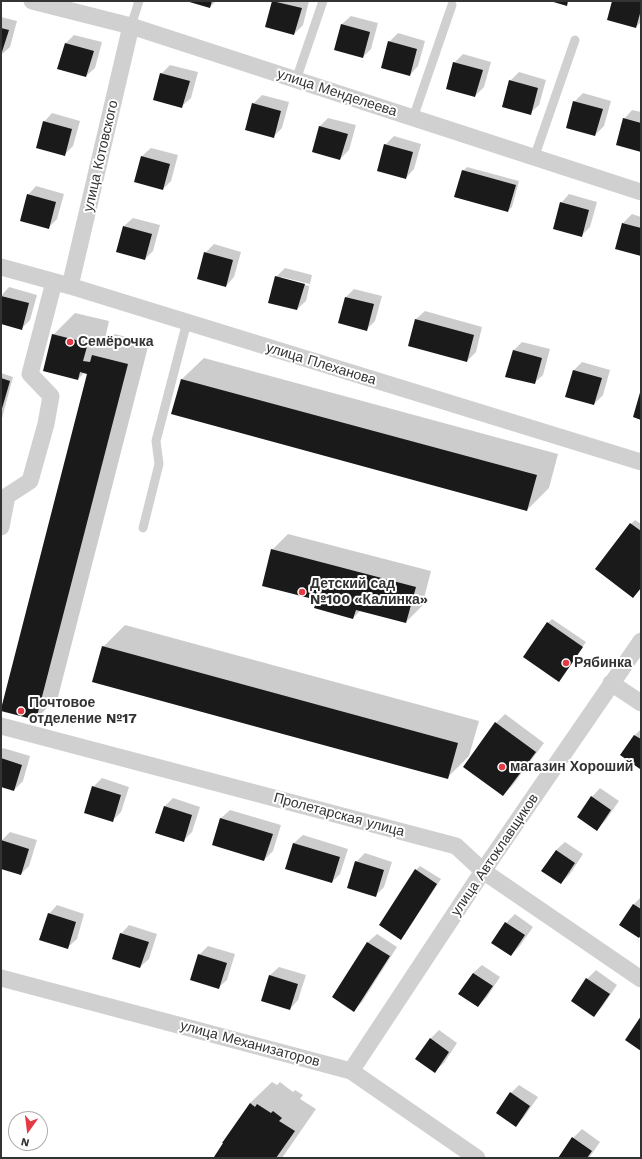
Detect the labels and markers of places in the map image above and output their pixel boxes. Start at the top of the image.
place label: Семёрочка [78,334,154,350]
marker: Семёрочка [65,337,75,347]
place label: Детский сад №100 «Калинка» [310,576,428,608]
marker: Детский сад №100 «Калинка» [297,587,307,597]
place label: Рябинка [574,655,632,671]
marker: Рябинка [561,658,571,668]
place label: Почтовое отделение №17 [29,695,137,728]
marker: Почтовое отделение №17 [16,706,26,716]
place label: магазин Хороший [510,759,633,775]
marker: магазин Хороший [497,762,507,772]

